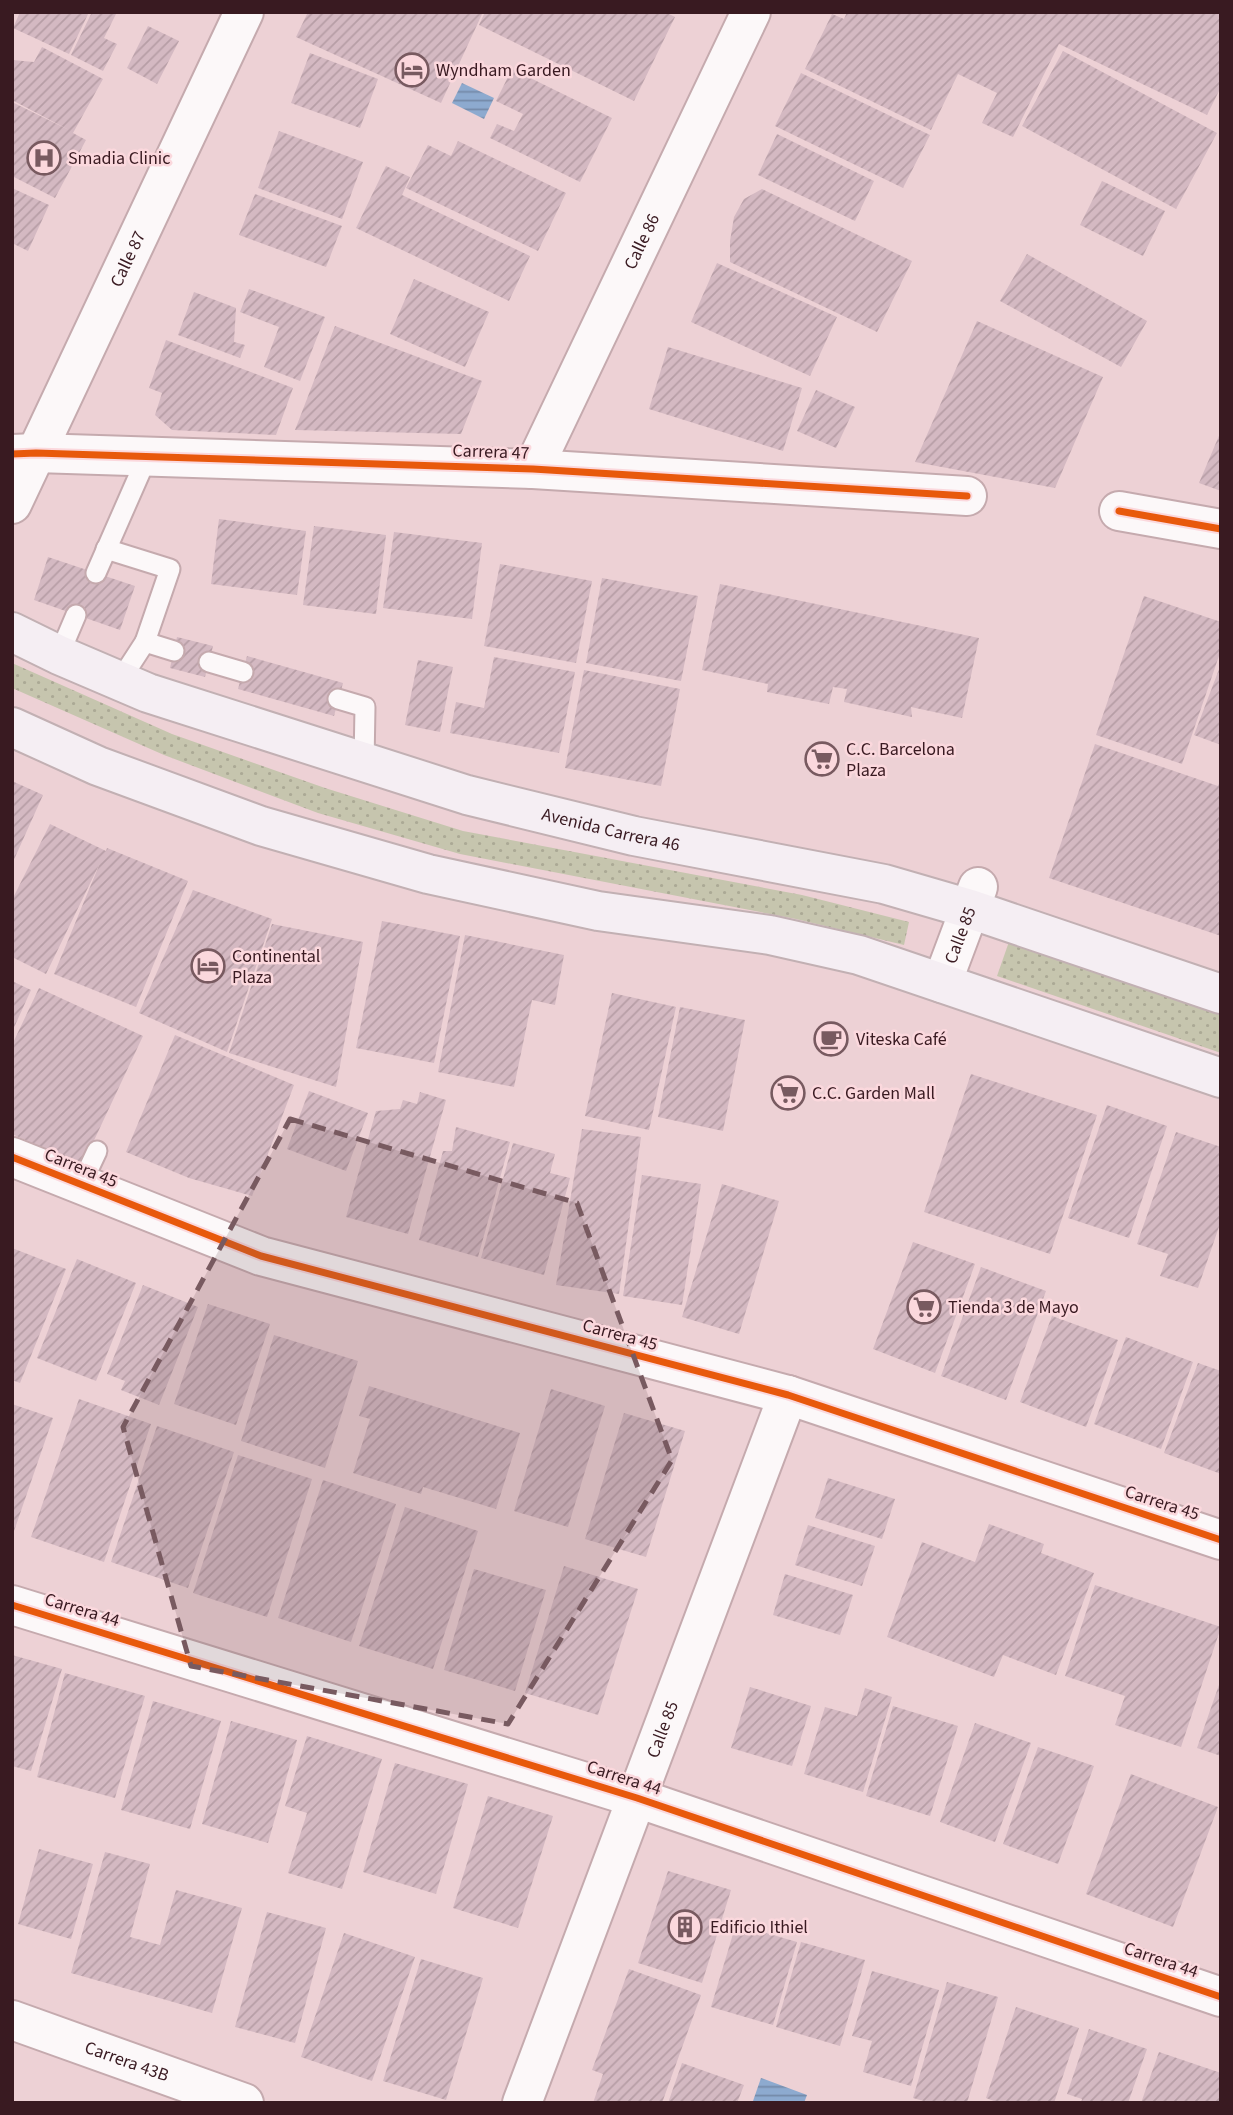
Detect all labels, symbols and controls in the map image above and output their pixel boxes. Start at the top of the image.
hotel icon: Wyndham Garden [393,51,431,89]
place label: Wyndham Garden [436,58,571,83]
hospital icon: Smadia Clinic [25,139,63,177]
place label: Smadia Clinic [68,146,170,171]
street label: Calle 86 [618,210,666,274]
street label: Calle 87 [104,227,151,291]
street label: Carrera 47 [452,438,530,466]
place label: C.C. Barcelona Plaza [846,737,955,783]
supermarket icon: C.C. Barcelona Plaza [803,740,841,778]
street label: Avenida Carrera 46 [539,801,682,857]
street label: Calle 85 [938,903,982,967]
place label: Continental Plaza [232,944,320,990]
hotel icon: Continental Plaza [189,947,227,985]
cafe icon: Viteska Café [812,1020,850,1058]
place label: Viteska Café [856,1027,947,1052]
supermarket icon: C.C. Garden Mall [769,1074,807,1112]
place label: C.C. Garden Mall [812,1081,935,1106]
street label: Carrera 45 [41,1142,121,1194]
supermarket icon: Tienda 3 de Mayo [905,1288,943,1326]
place label: Tienda 3 de Mayo [948,1295,1079,1320]
street label: Carrera 45 [580,1313,660,1357]
street label: Carrera 45 [1122,1479,1203,1527]
street label: Carrera 44 [42,1587,123,1633]
street label: Calle 85 [640,1697,684,1762]
street label: Carrera 44 [584,1754,665,1802]
building icon: Edificio Ithiel [666,1908,704,1946]
place label: Edificio Ithiel [710,1915,808,1940]
street label: Carrera 44 [1121,1936,1202,1984]
street label: Carrera 43B [81,2035,172,2088]

